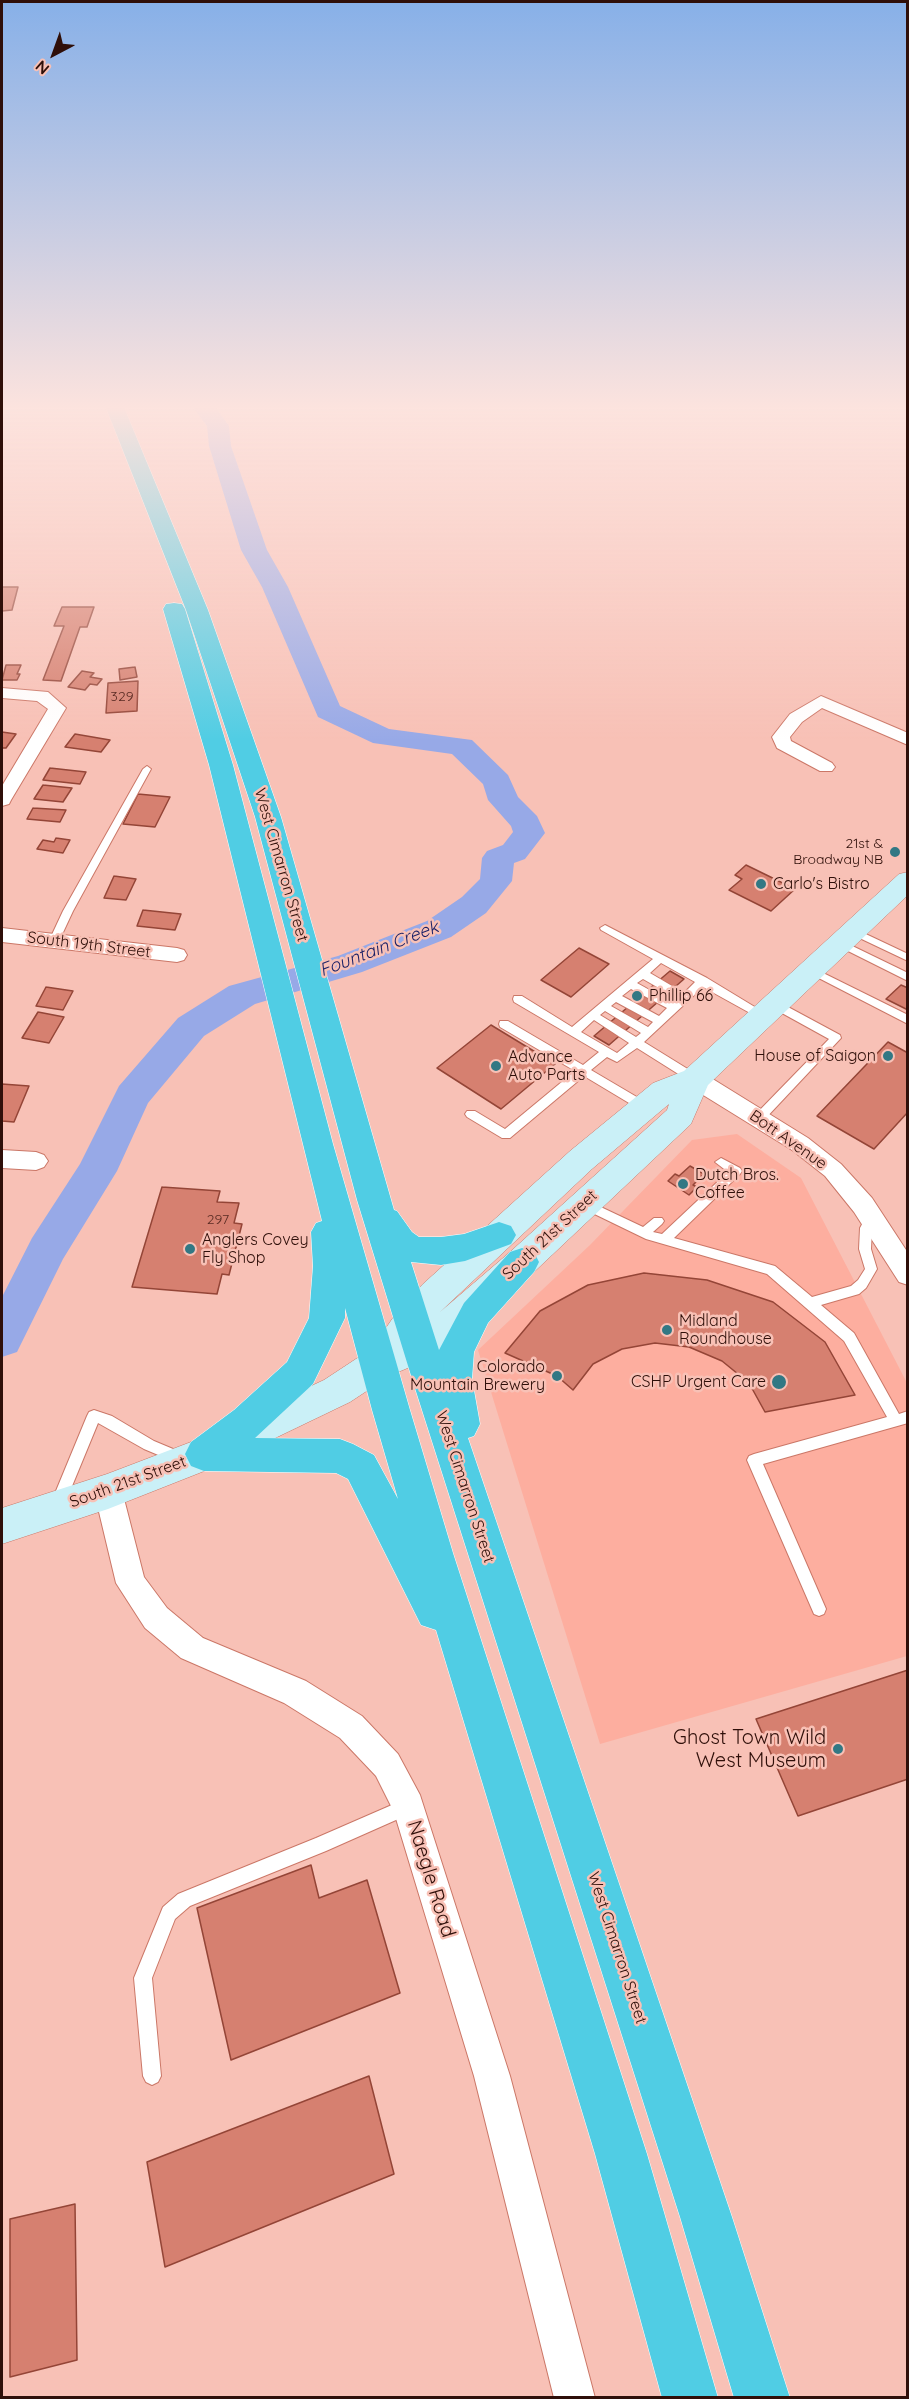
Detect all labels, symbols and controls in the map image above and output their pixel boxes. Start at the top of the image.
north arrow [24,24,84,84]
text: N [31,56,53,79]
house number: 329 [111,689,133,705]
street label: West Cimarron Street [250,786,312,944]
place label: 21st & Broadway NB [793,836,883,868]
marker: 21st & Broadway NB [888,845,902,859]
place label: Carlo's Bistro [773,874,870,894]
marker: Carlo's Bistro [754,877,768,891]
water label: Fountain Creek [316,916,442,982]
street label: South 19th Street [26,928,152,962]
place label: Phillip 66 [649,986,713,1006]
marker: Phillip 66 [630,989,644,1003]
place label: House of Saigon [754,1046,876,1066]
place label: Advance Auto Parts [508,1047,585,1085]
marker: House of Saigon [881,1049,895,1063]
marker: Advance Auto Parts [489,1059,503,1073]
street label: Bott Avenue [746,1106,830,1174]
place label: Dutch Bros. Coffee [695,1165,779,1203]
marker: Dutch Bros. Coffee [676,1177,690,1191]
street label: South 21st Street [499,1186,601,1284]
house number: 297 [207,1212,229,1228]
place label: Anglers Covey Fly Shop [202,1230,309,1268]
marker: Anglers Covey Fly Shop [183,1242,197,1256]
place label: Midland Roundhouse [679,1311,772,1349]
marker: Midland Roundhouse [660,1323,674,1337]
place label: Colorado Mountain Brewery [410,1357,545,1395]
marker: Colorado Mountain Brewery [550,1369,564,1383]
place label: CSHP Urgent Care [631,1372,766,1392]
marker: CSHP Urgent Care [770,1373,788,1391]
street label: West Cimarron Street [431,1409,499,1565]
street label: South 21st Street [67,1452,189,1512]
place label: Ghost Town Wild West Museum [673,1726,826,1773]
marker: Ghost Town Wild West Museum [831,1742,845,1756]
street label: Naegle Road [402,1818,460,1940]
street label: West Cimarron Street [583,1870,651,2026]

